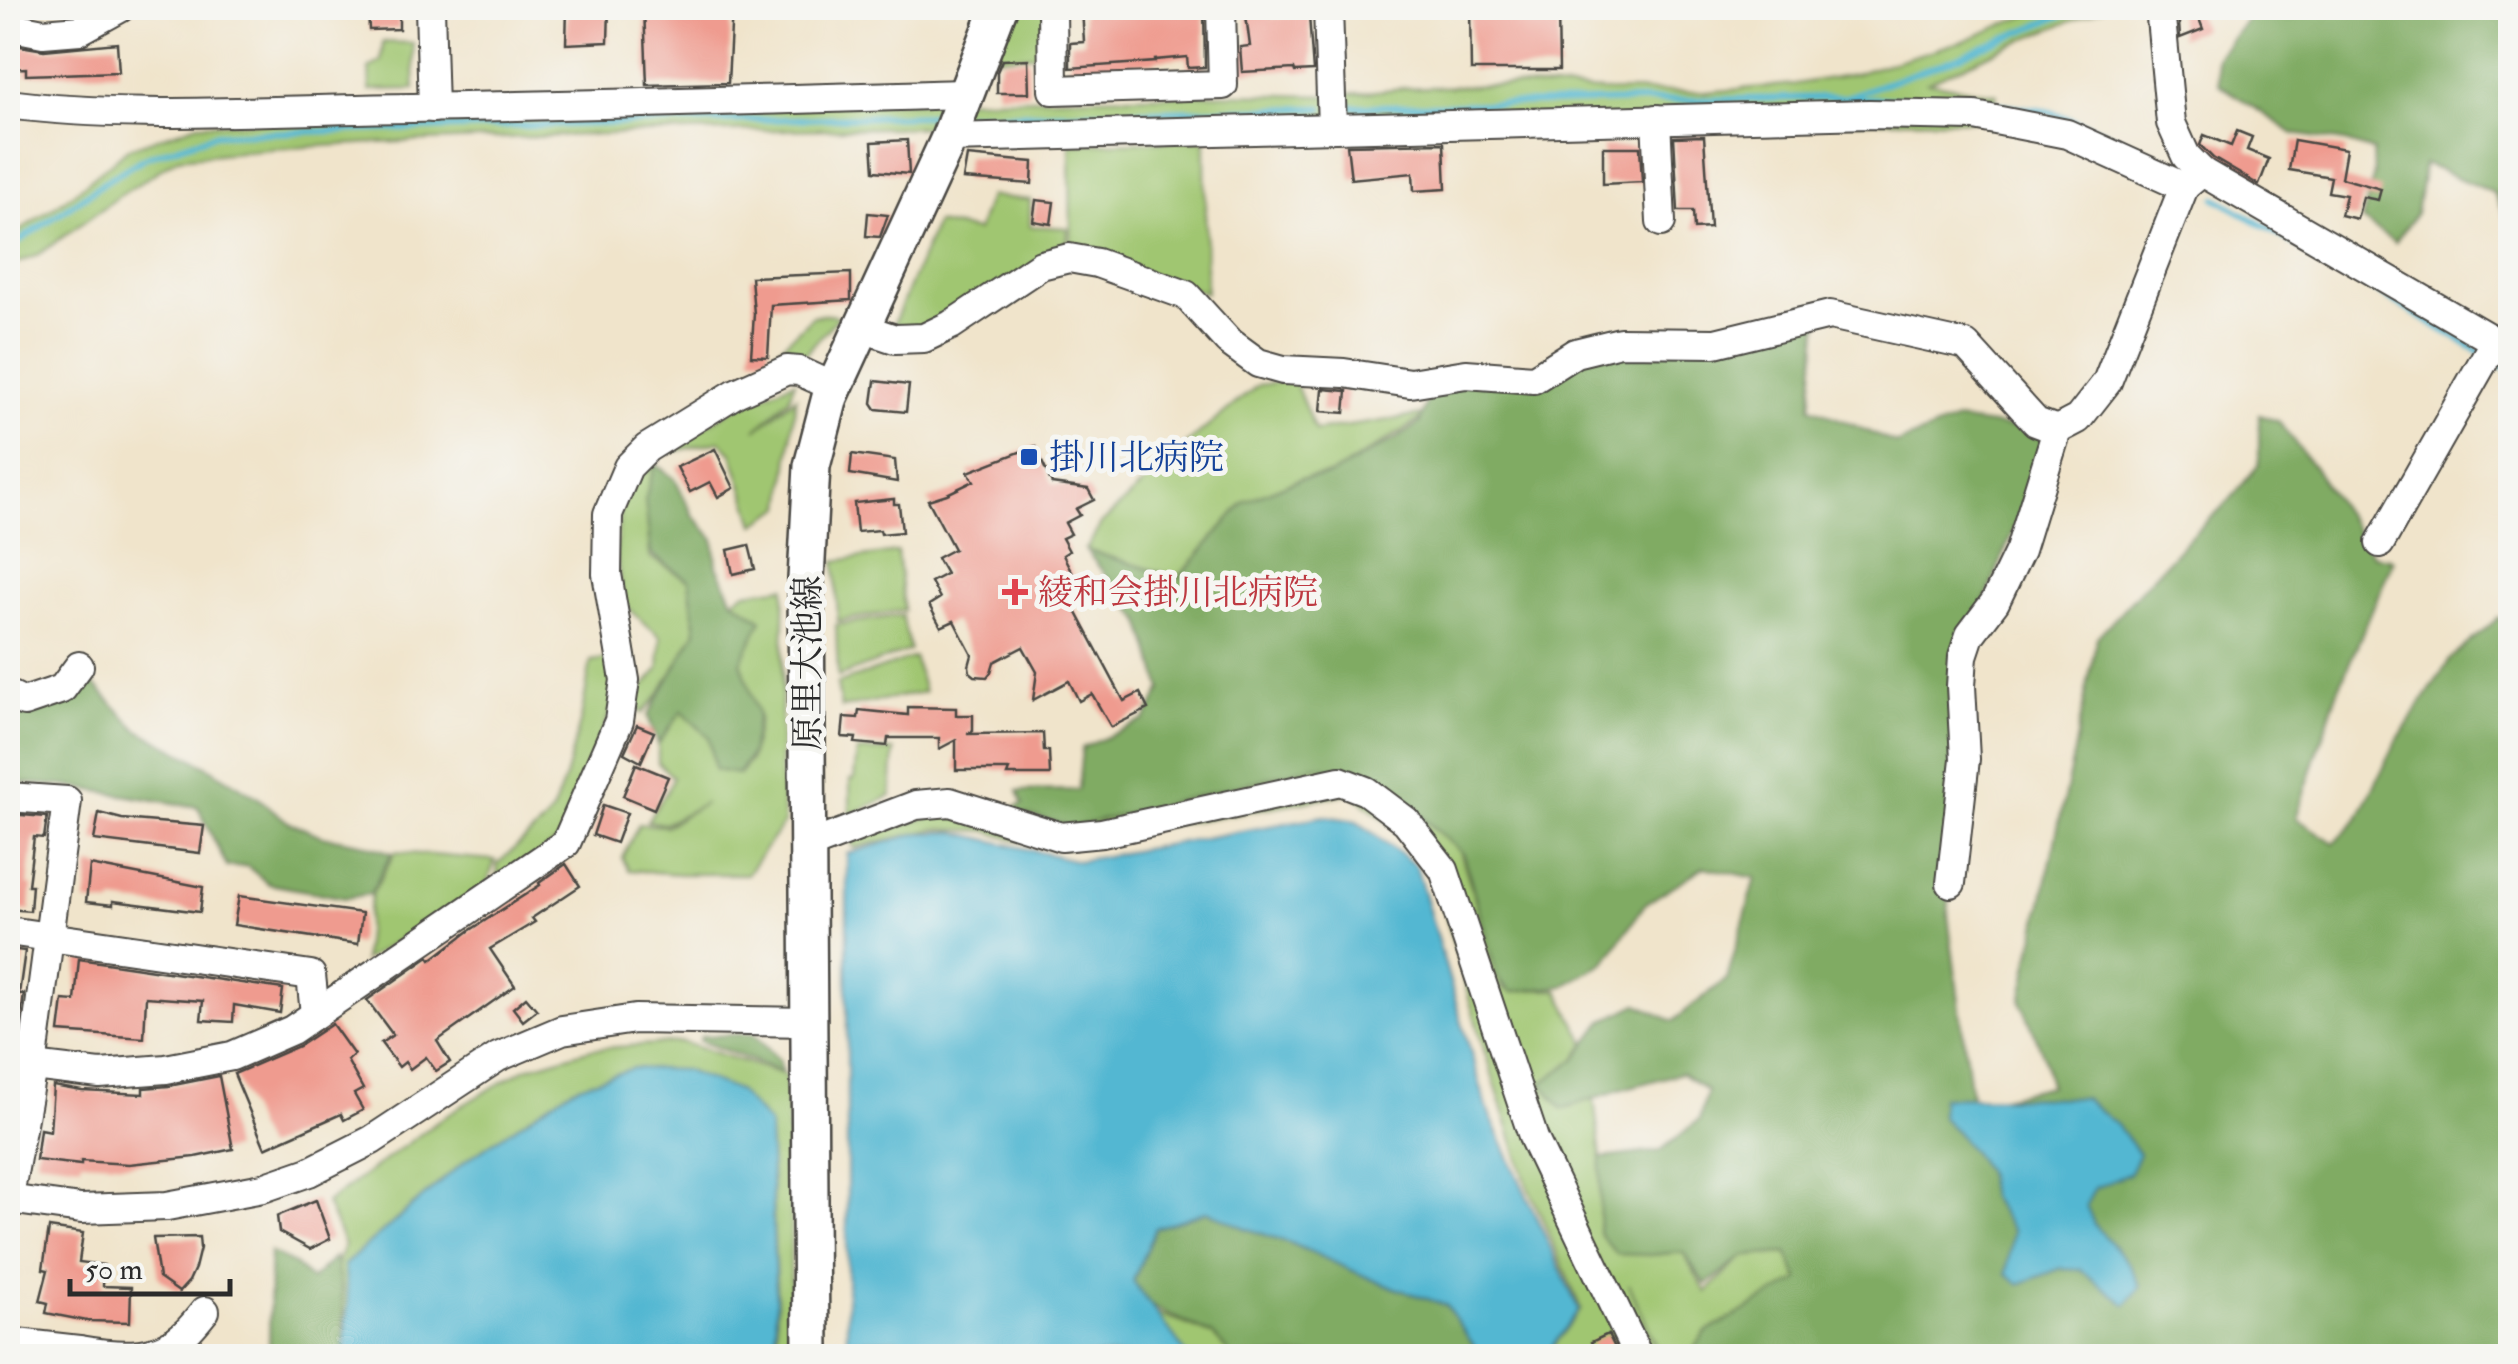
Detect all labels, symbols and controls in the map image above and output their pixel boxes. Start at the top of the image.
place label: 掛川北病院 [1049,436,1224,480]
marker: 掛川北病院 [1018,446,1040,468]
place label: 綾和会掛川北病院 [1038,571,1318,615]
street label: 原里大池線 [786,575,830,751]
marker: 綾和会掛川北病院 [1002,579,1028,605]
scale bar [70,1234,230,1296]
text: 50 m [85,1251,143,1288]

